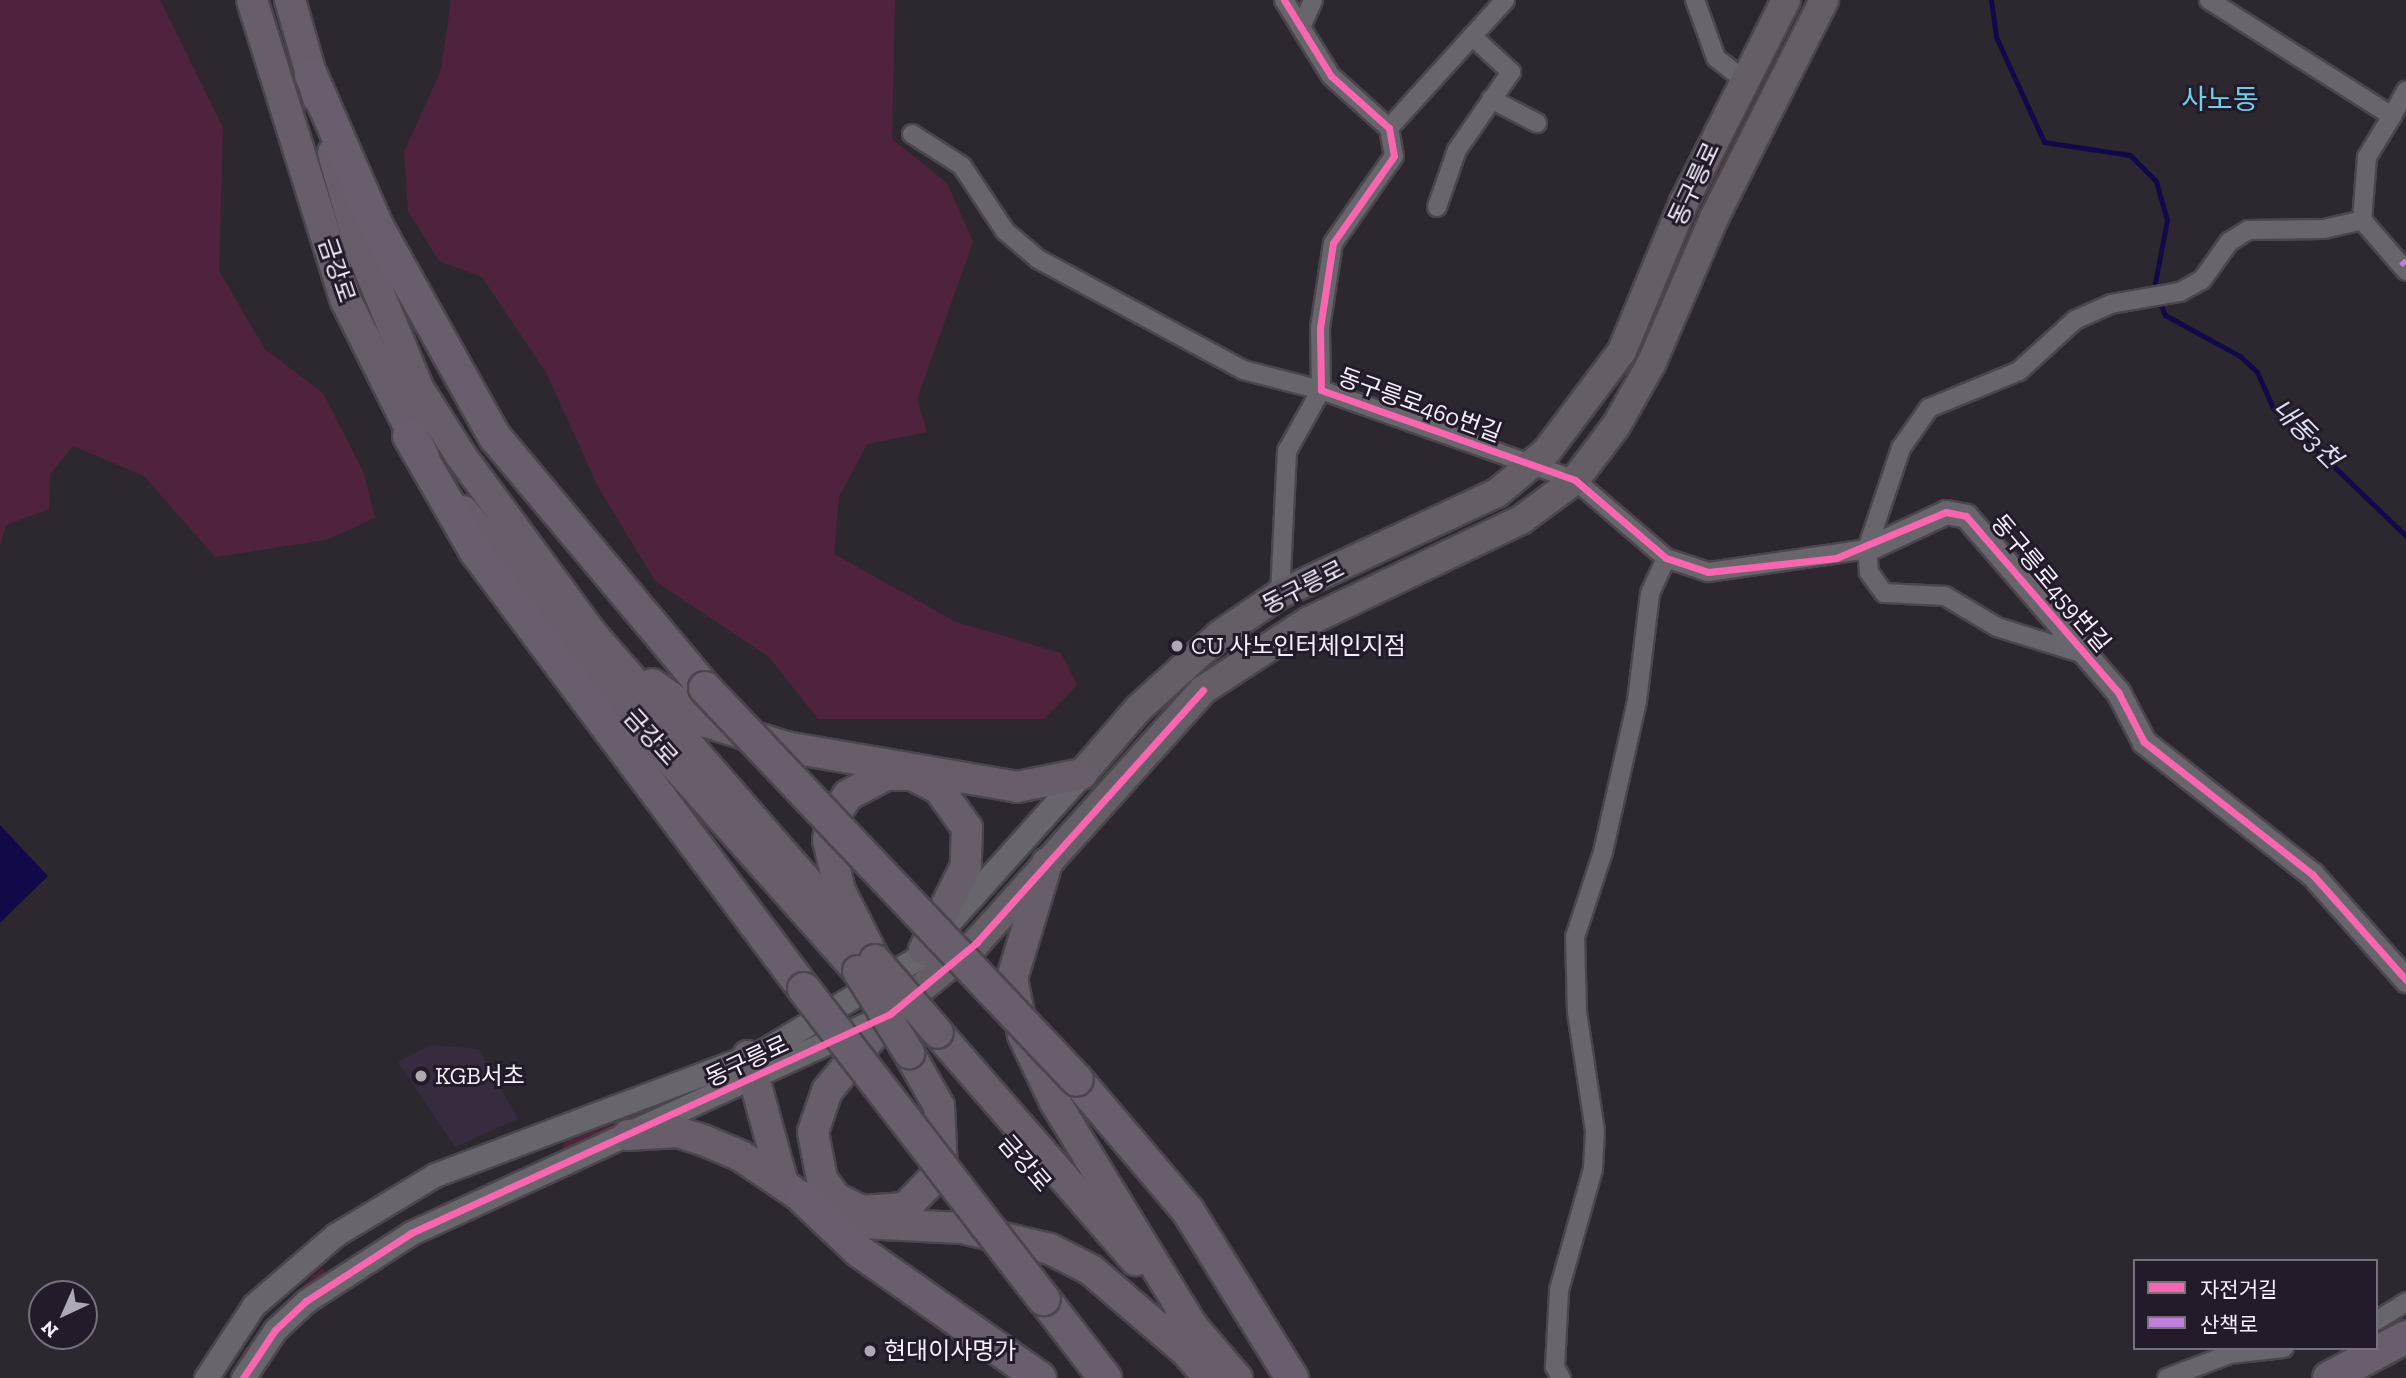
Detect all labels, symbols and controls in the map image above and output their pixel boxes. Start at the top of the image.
district label: 사노동 [2181,83,2259,117]
street label: 동구릉로 [1662,138,1726,230]
street label: 금강로 [313,234,361,306]
street label: 동구릉로460번길 [1334,362,1506,448]
water label: 내동3천 [2265,393,2347,475]
street label: 동구릉로459번길 [1985,508,2117,658]
street label: 동구릉로 [1257,554,1349,620]
place label: CU 사노인터체인지점 [1191,632,1406,660]
marker: CU 사노인터체인지점 [1169,638,1185,654]
street label: 금강로 [618,703,684,771]
street label: 동구릉로 [701,1029,793,1093]
place label: KGB서초 [435,1062,525,1090]
marker: KGB서초 [413,1068,429,1084]
street label: 금강로 [992,1129,1058,1197]
legend [2133,1259,2378,1350]
text: 자전거길 [2200,1277,2277,1302]
north arrow [28,1280,98,1350]
text: 산책로 [2200,1312,2258,1337]
text: N [36,1316,63,1342]
place label: 현대이사명가 [884,1337,1016,1365]
marker: 현대이사명가 [862,1343,878,1359]

